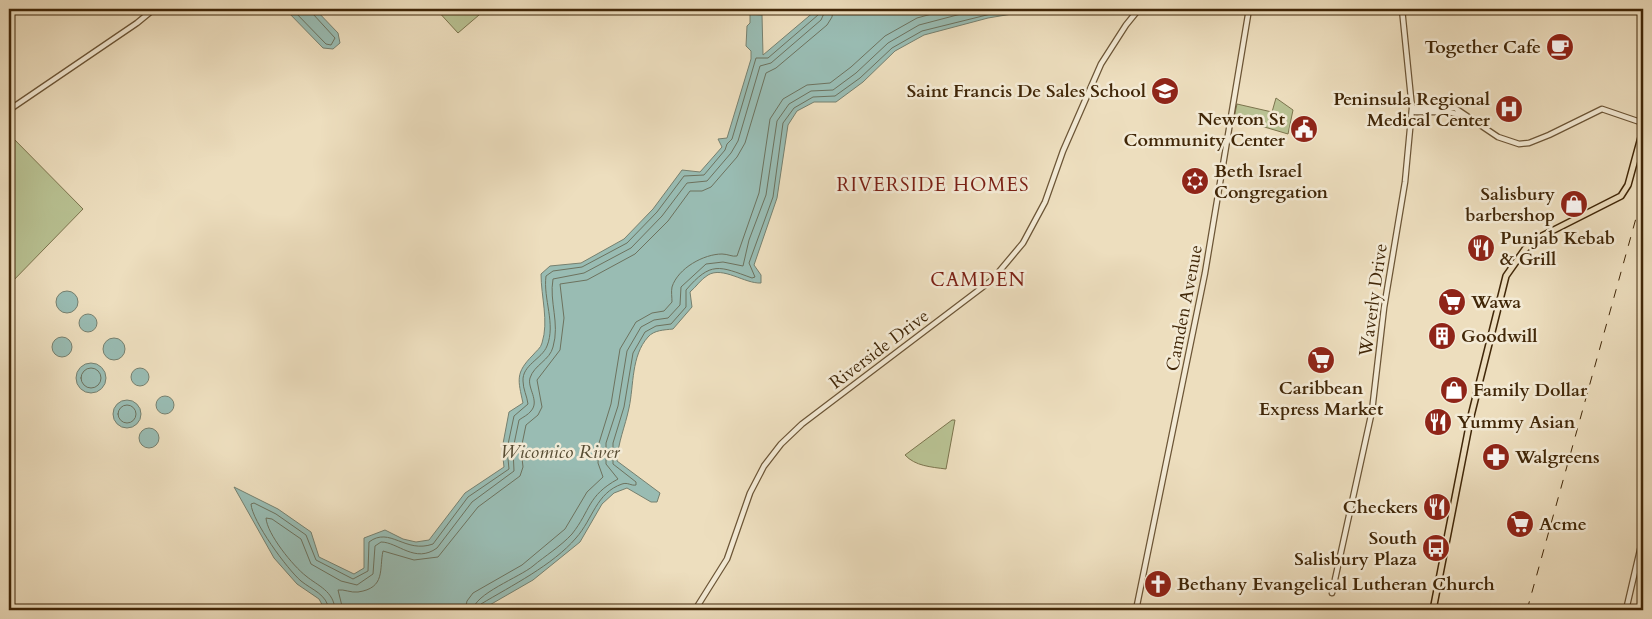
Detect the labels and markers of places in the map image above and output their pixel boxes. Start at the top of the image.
cafe icon: Together Cafe [1545,32,1575,62]
place label: Together Cafe [1424,35,1541,60]
school or university icon: Saint Francis De Sales School [1150,76,1180,106]
place label: Saint Francis De Sales School [907,79,1146,104]
place label: Peninsula Regional Medical Center [1333,87,1491,133]
hospital icon: Peninsula Regional Medical Center [1494,94,1524,124]
place label: Newton St Community Center [1124,107,1286,153]
public building icon: Newton St Community Center [1289,114,1319,144]
place label: Beth Israel Congregation [1214,159,1329,205]
synagogue icon: Beth Israel Congregation [1180,166,1210,196]
place label: Salisbury barbershop [1465,182,1556,228]
shop icon: Salisbury barbershop [1559,189,1589,219]
place label: Punjab Kebab & Grill [1500,226,1615,272]
restaurant icon: Punjab Kebab & Grill [1466,233,1496,263]
supermarket icon: Wawa [1437,287,1467,317]
place label: Wawa [1470,290,1521,315]
building icon: Goodwill [1427,321,1457,351]
place label: Goodwill [1461,324,1538,349]
supermarket icon: Caribbean Express Market [1306,345,1336,375]
shop icon: Family Dollar [1439,375,1469,405]
place label: Caribbean Express Market [1259,376,1384,422]
place label: Family Dollar [1473,378,1588,403]
restaurant icon: Yummy Asian [1423,407,1453,437]
place label: Yummy Asian [1457,410,1576,435]
pharmacy icon: Walgreens [1481,442,1511,472]
place label: Walgreens [1514,445,1600,470]
restaurant icon: Checkers [1422,492,1452,522]
place label: Checkers [1343,495,1418,520]
supermarket icon: Acme [1505,509,1535,539]
place label: Acme [1539,512,1587,537]
place label: South Salisbury Plaza [1294,526,1417,572]
bus stop icon: South Salisbury Plaza [1421,533,1451,563]
church icon: Bethany Evangelical Lutheran Church [1143,569,1173,599]
place label: Bethany Evangelical Lutheran Church [1177,572,1495,597]

